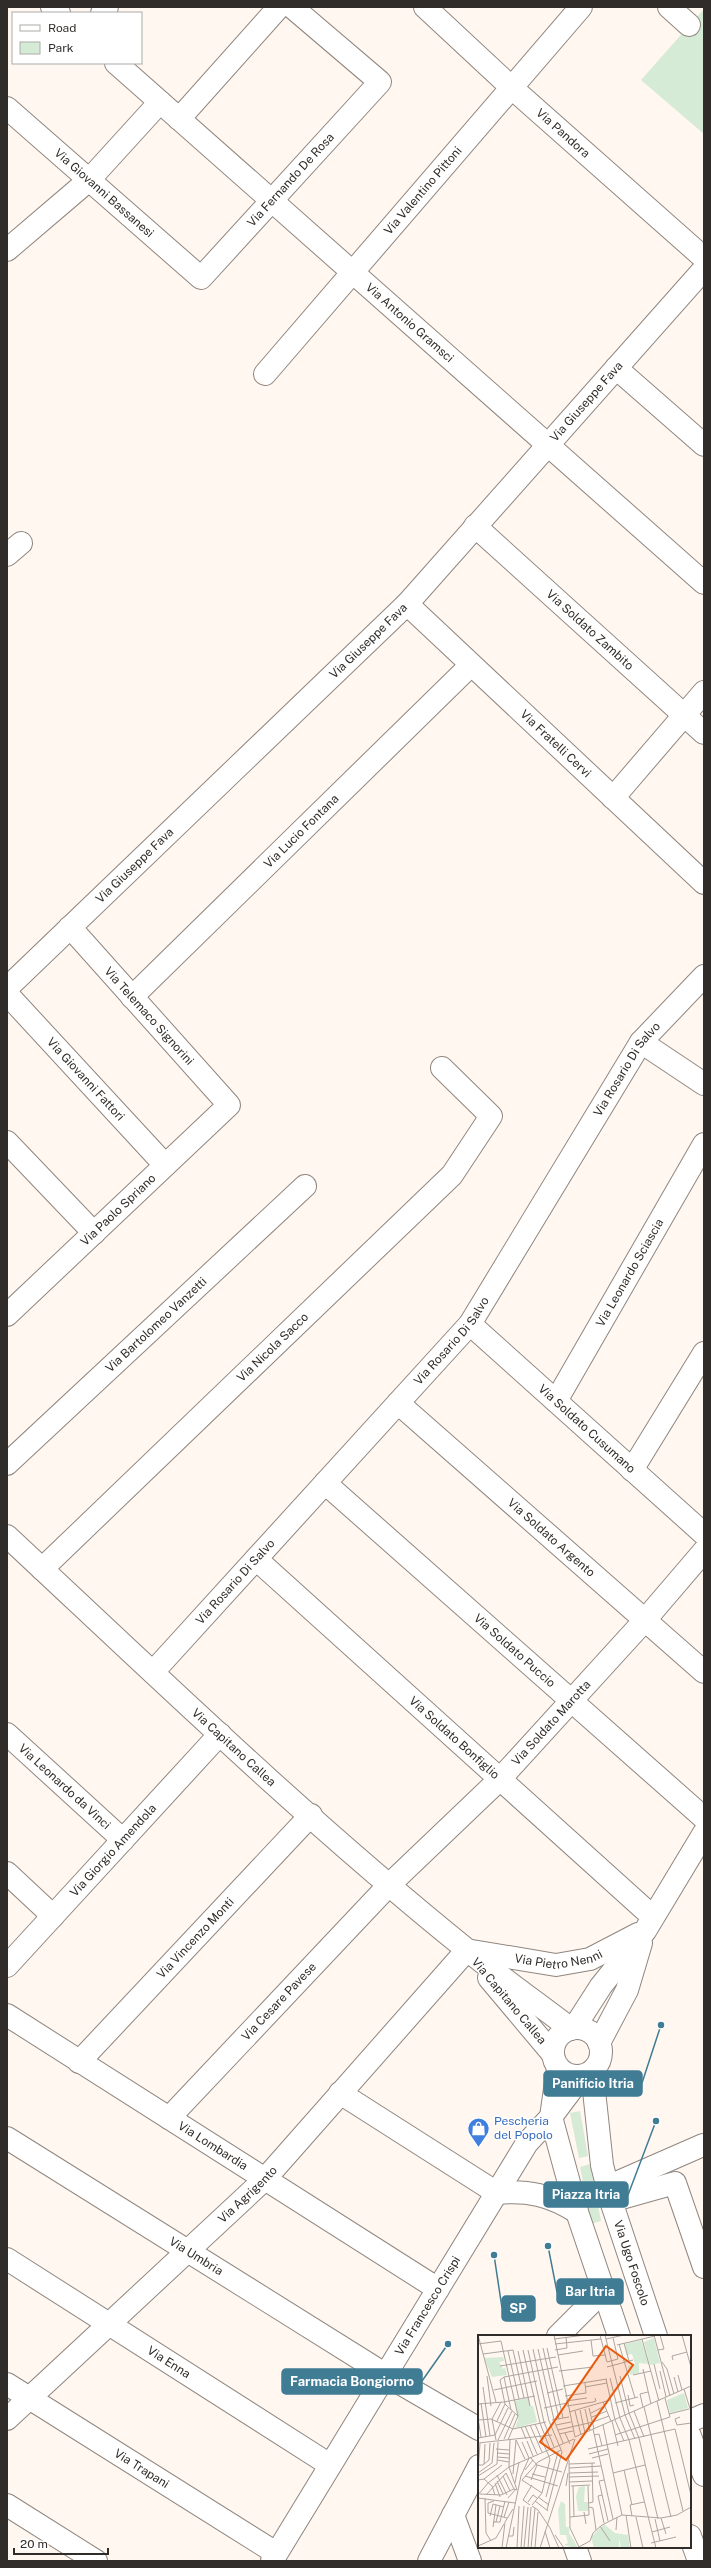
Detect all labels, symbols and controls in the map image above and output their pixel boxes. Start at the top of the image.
legend [12,12,142,64]
text: Road [48,21,76,35]
text: Park [48,41,74,55]
street label: Via Pandora [533,106,593,161]
street label: Via Fernando De Rosa [244,130,337,229]
street label: Via Valentino Pittoni [381,144,465,237]
street label: Via Giovanni Bassanesi [51,146,157,240]
street label: Via Antonio Gramsci [363,280,456,365]
street label: Via Giuseppe Fava [547,359,626,444]
street label: Via Soldato Zambito [543,587,637,673]
street label: Via Giuseppe Fava [327,601,410,681]
street label: Via Fratelli Cervi [517,707,594,780]
street label: Via Lucio Fontana [261,792,342,871]
street label: Via Giuseppe Fava [93,825,176,906]
street label: Via Telemaco Signorini [101,964,197,1068]
street label: Via Rosario Di Salvo [591,1019,663,1119]
street label: Via Giovanni Fattori [44,1035,127,1124]
street label: Via Paolo Spriano [78,1171,159,1249]
street label: Via Leonardo Sciascia [593,1216,666,1329]
street label: Via Bartolomeo Vanzetti [103,1274,210,1375]
street label: Via Rosario Di Salvo [411,1294,492,1388]
street label: Via Nicola Sacco [234,1310,311,1385]
street label: Via Soldato Cusumano [535,1382,638,1476]
street label: Via Soldato Argento [505,1496,598,1580]
street label: Via Rosario Di Salvo [193,1536,278,1627]
street label: Via Soldato Puccio [471,1611,558,1690]
street label: Via Soldato Marotta [509,1677,594,1768]
street label: Via Soldato Bonfiglio [406,1694,502,1782]
street label: Via Capitano Callea [189,1706,278,1789]
street label: Via Leonardo da Vinci [16,1741,114,1832]
street label: Via Giorgio Amendola [67,1801,159,1900]
street label: Via Vincenzo Monti [154,1895,237,1981]
street label: Via Pietro Nenni [514,1947,605,1972]
street label: Via Capitano Callea [469,1955,549,2047]
street label: Via Cesare Pavese [239,1960,319,2044]
callout: Panificio Itria [544,2071,642,2096]
text: Panificio Itria [552,2076,634,2091]
place label: Pescheria del Popolo [494,2114,553,2142]
shop icon: Pescheria del Popolo [466,2115,492,2148]
street label: Via Lombardia [176,2119,250,2173]
street label: Via Agrigento [215,2163,280,2226]
callout: Piazza Itria [544,2182,628,2207]
text: Piazza Itria [552,2187,620,2202]
street label: Via Ugo Foscolo [611,2219,652,2308]
street label: Via Umbria [167,2234,226,2278]
street label: Via Francesco Crispi [392,2254,463,2358]
callout: Bar Itria [557,2279,623,2304]
text: Bar Itria [565,2284,615,2299]
callout: SP [502,2296,535,2321]
text: SP [509,2301,527,2316]
inset map [478,2335,691,2548]
street label: Via Enna [145,2343,193,2381]
callout: Farmacia Bongiorno [282,2369,422,2394]
text: Farmacia Bongiorno [290,2374,414,2389]
street label: Via Trapani [112,2446,172,2491]
scale bar [14,2530,108,2556]
text: 20 m [20,2537,48,2551]

